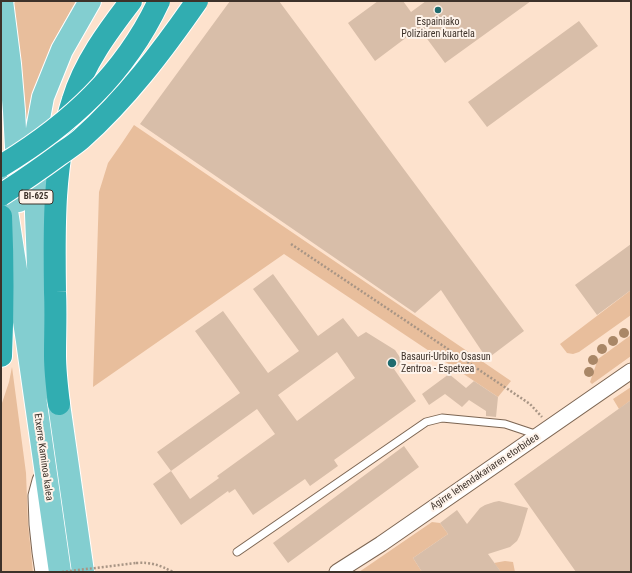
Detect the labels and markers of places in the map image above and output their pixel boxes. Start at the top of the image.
marker: Espainiako Poliziaren kuartela [433,5,443,15]
place label: Espainiako Poliziaren kuartela [401,16,475,40]
place label: Basauri-Urbiko Osasun Zentroa - Espetxea [401,351,491,374]
marker: Basauri-Urbiko Osasun Zentroa - Espetxea [386,357,398,369]

